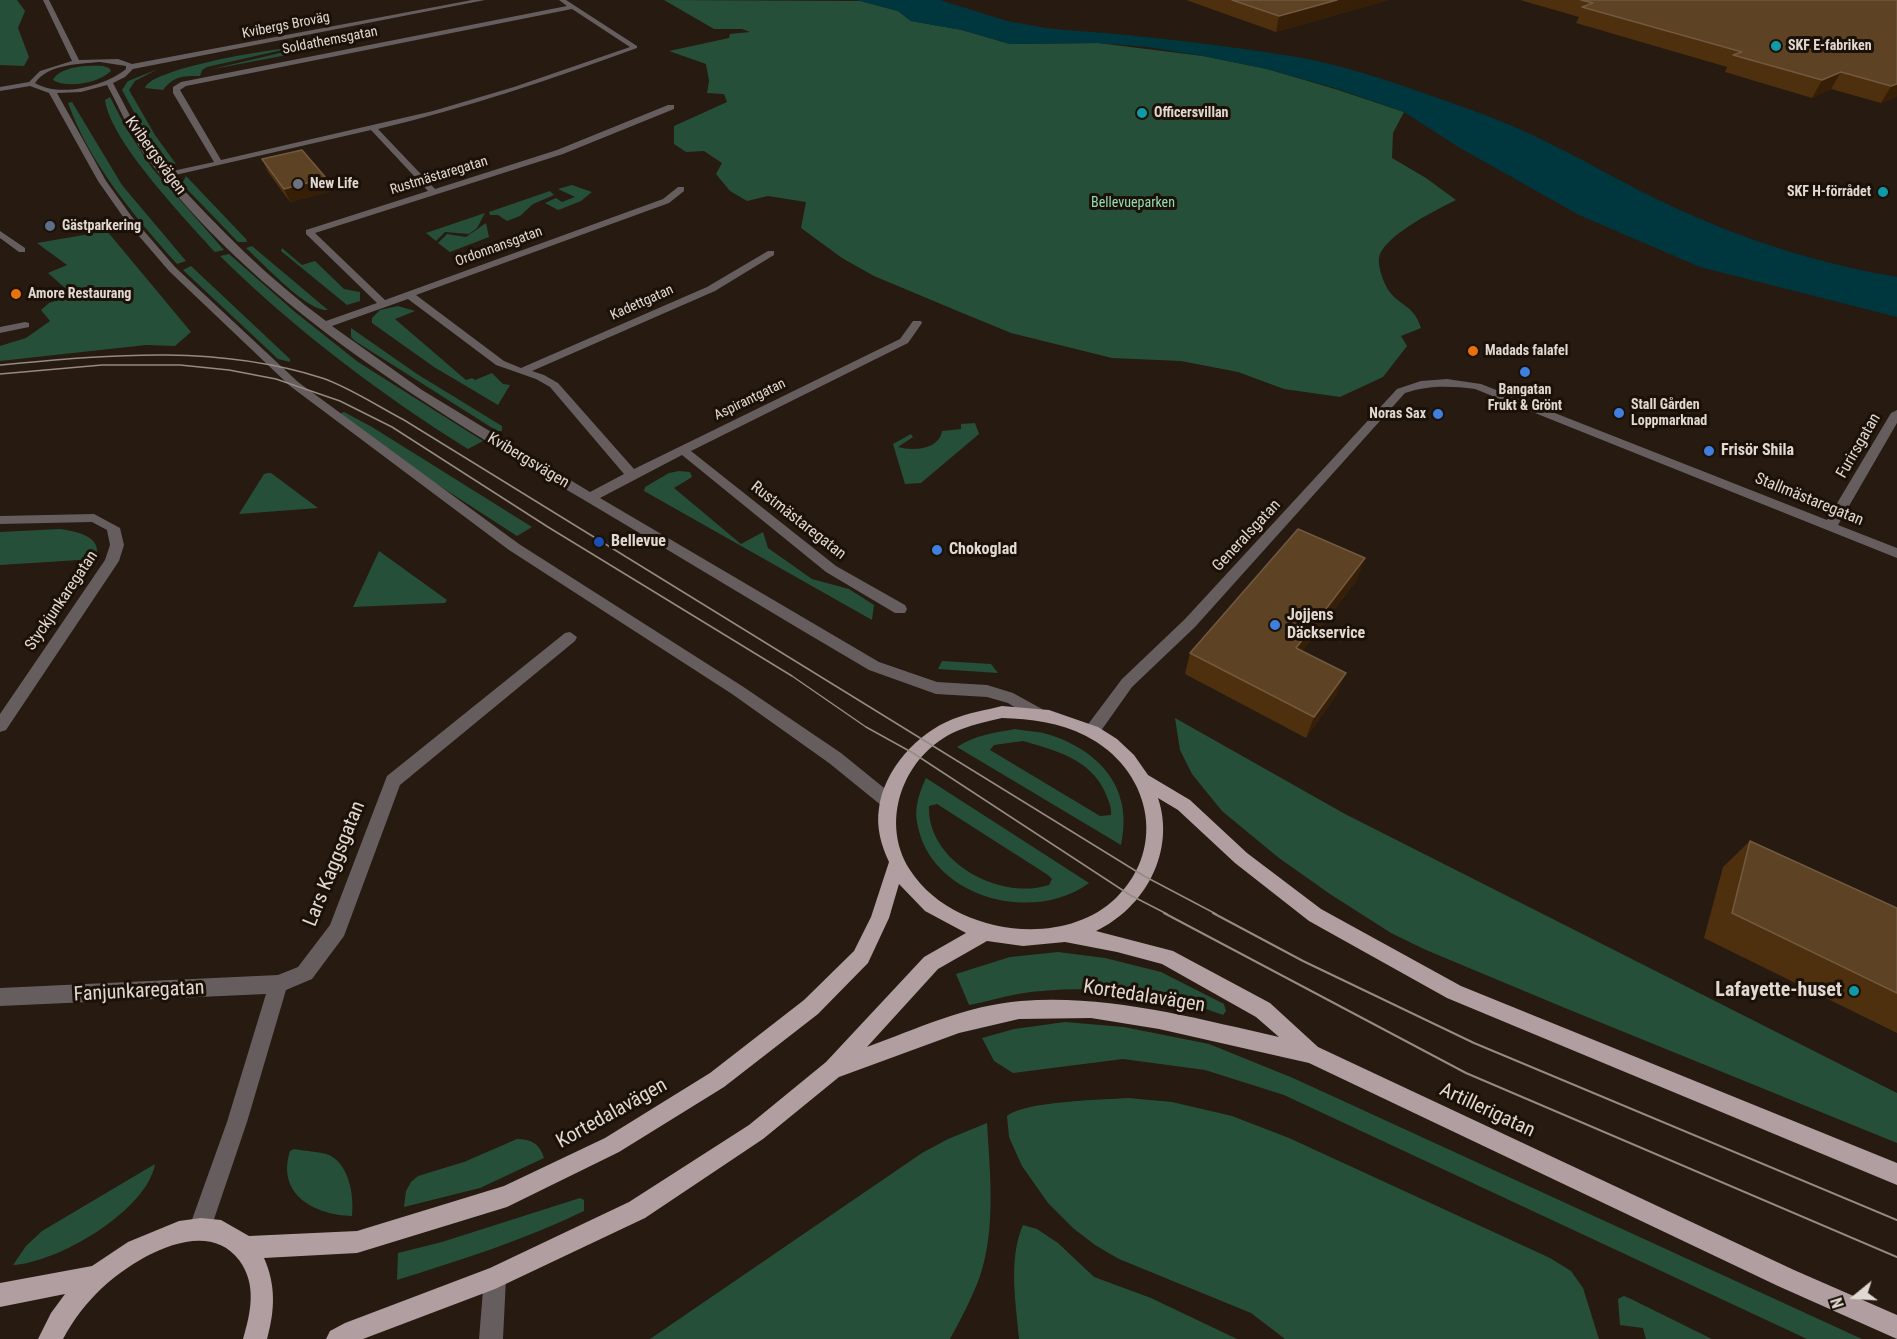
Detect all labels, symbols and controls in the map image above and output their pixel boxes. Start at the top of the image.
street label: Kvibergs Broväg [241,9,331,43]
street label: Soldathemsgatan [281,24,379,58]
place label: SKF E-fabriken [1788,38,1872,54]
marker: SKF E-fabriken [1769,39,1783,53]
place label: Officersvillan [1154,105,1228,121]
marker: Officersvillan [1135,106,1149,120]
street label: Kvibergsvägen [120,113,190,199]
street label: Rustmästaregatan [388,153,490,199]
place label: New Life [310,176,359,192]
marker: New Life [291,177,305,191]
place label: SKF H-förrådet [1787,184,1871,200]
marker: SKF H-förrådet [1876,185,1890,199]
park label: Bellevueparken [1091,195,1175,211]
place label: Gästparkering [62,218,141,234]
marker: Gästparkering [43,219,57,233]
street label: Ordonnansgatan [453,224,545,270]
street label: Kadettgatan [608,282,676,324]
place label: Amore Restaurang [28,286,131,302]
marker: Amore Restaurang [9,287,23,301]
place label: Madads falafel [1485,343,1568,359]
marker: Madads falafel [1466,344,1480,358]
marker: Bangatan Frukt & Grönt [1518,365,1532,379]
street label: Aspirantgatan [712,375,788,425]
place label: Bangatan Frukt & Grönt [1488,382,1562,414]
place label: Stall Gården Loppmarknad [1631,397,1707,430]
place label: Noras Sax [1369,406,1426,422]
marker: Stall Gården Loppmarknad [1612,406,1626,420]
marker: Noras Sax [1431,407,1445,421]
street label: Furirsgatan [1833,410,1885,482]
street label: Kvibergsvägen [484,429,572,493]
place label: Frisör Shila [1721,441,1794,461]
marker: Frisör Shila [1702,444,1716,458]
street label: Stallmästaregatan [1752,469,1866,531]
street label: Rustmästaregatan [747,478,849,564]
street label: Generalsgatan [1209,496,1285,576]
place label: Bellevue [611,532,666,552]
marker: Bellevue [592,535,606,549]
place label: Chokoglad [949,540,1017,560]
marker: Chokoglad [930,543,944,557]
street label: Styckjunkaregatan [22,548,102,654]
place label: Jojjens Däckservice [1287,606,1365,644]
marker: Jojjens Däckservice [1268,618,1282,632]
street label: Lars Kaggsgatan [299,798,371,930]
street label: Kortedalavägen [1081,976,1207,1018]
street label: Fanjunkaregatan [73,977,205,1007]
place label: Lafayette-huset [1715,979,1842,1003]
marker: Lafayette-huset [1847,984,1861,998]
street label: Kortedalavägen [552,1074,672,1154]
street label: Artillerigatan [1435,1078,1539,1144]
north arrow [1825,1267,1885,1327]
text: N [1827,1295,1848,1310]

